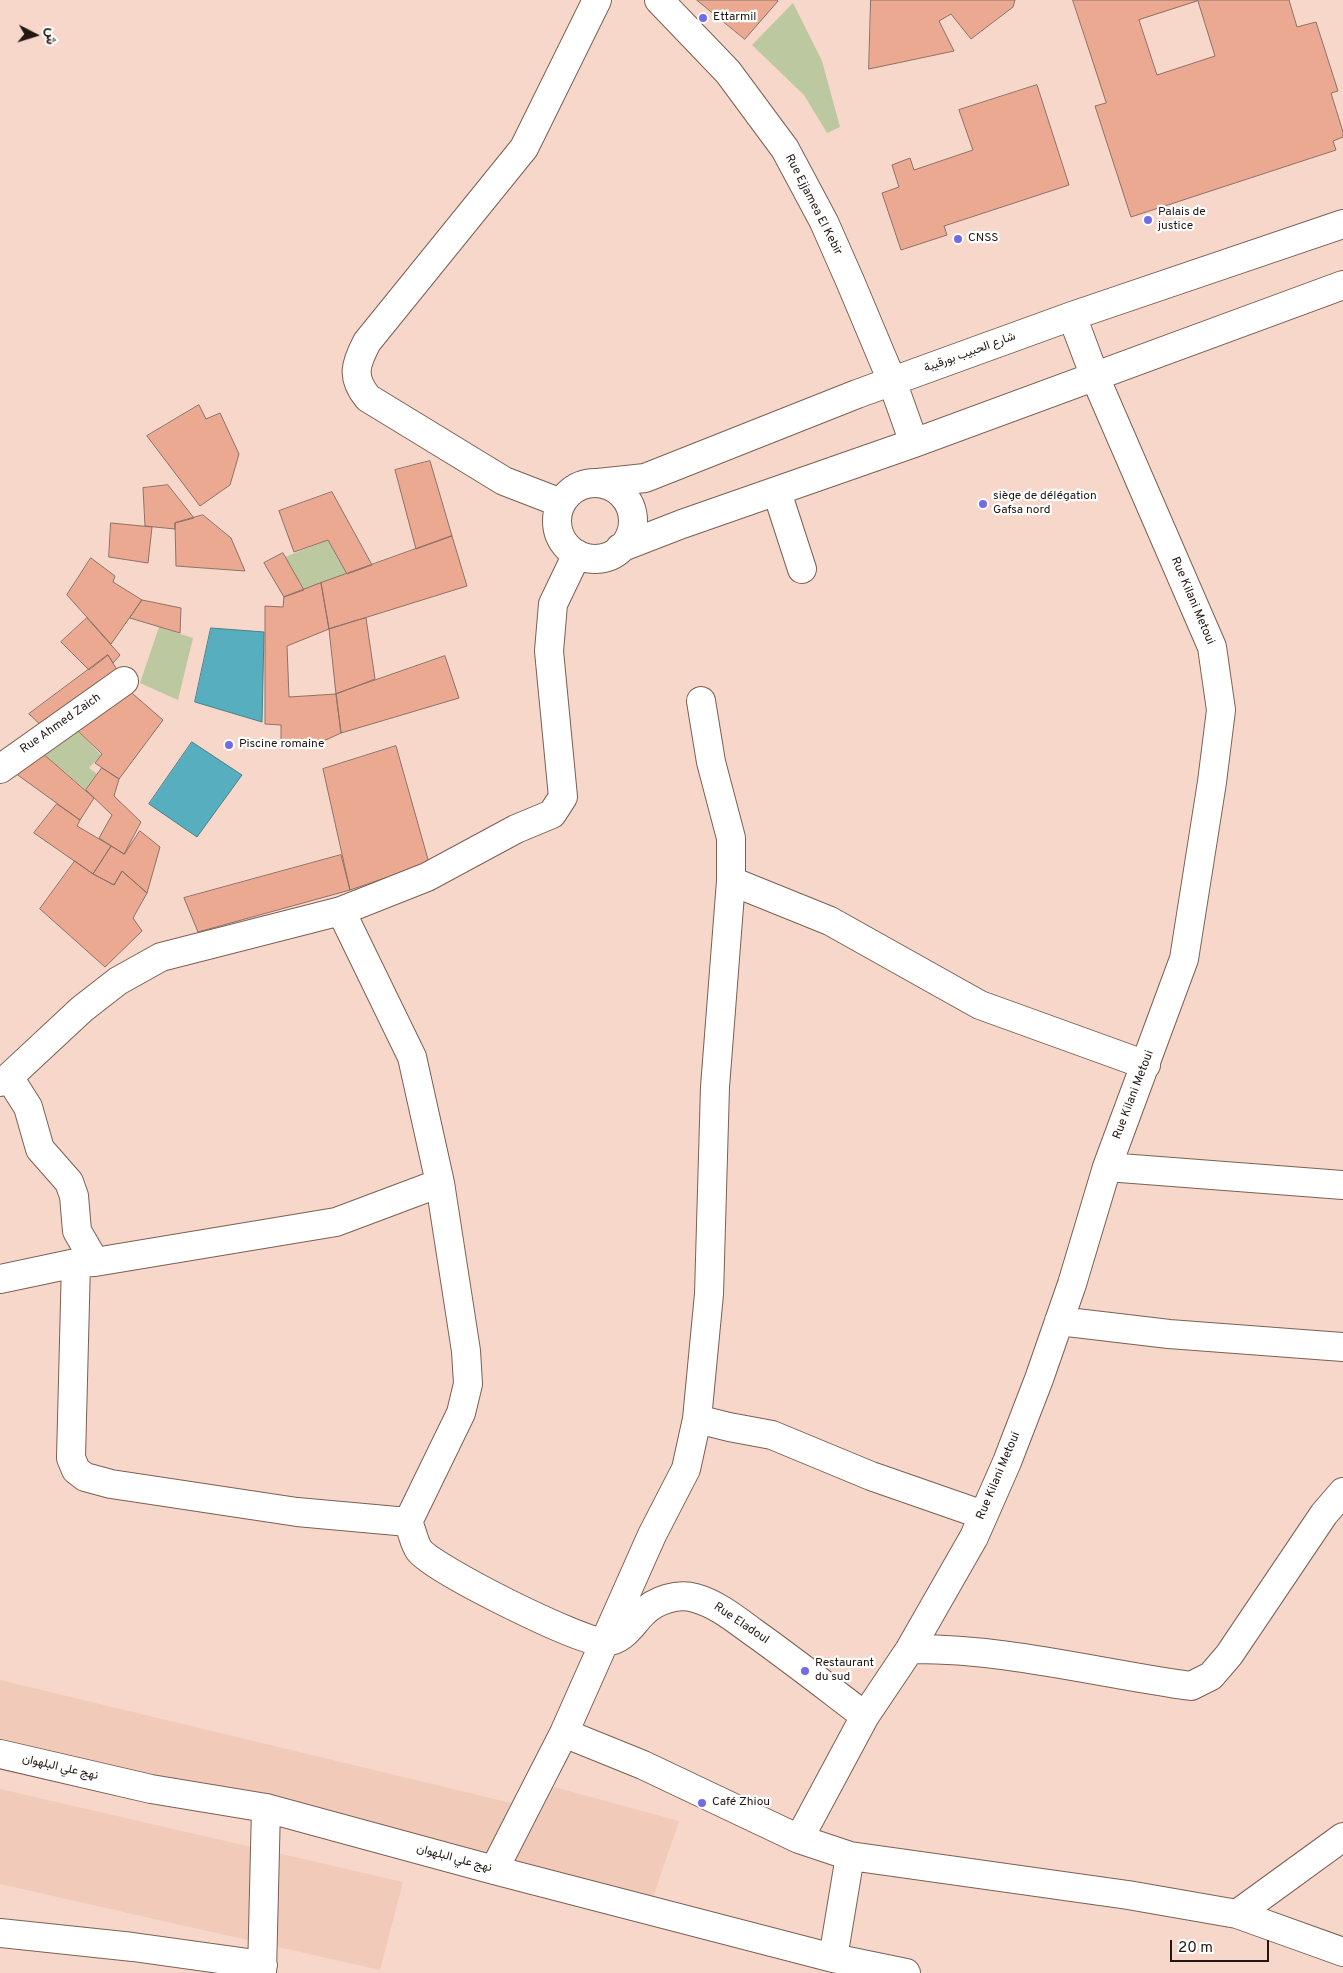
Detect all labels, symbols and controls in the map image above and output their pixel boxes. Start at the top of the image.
north arrow [10,10,60,60]
place label: Ettarmil [713,11,756,25]
marker: Ettarmil [697,12,709,24]
text: ش [41,27,60,45]
street label: Rue Ejjamea El Kebir [781,152,845,258]
place label: Palais de justice [1158,206,1206,234]
marker: Palais de justice [1142,214,1154,226]
place label: CNSS [968,232,999,246]
marker: CNSS [952,233,964,245]
street label: شارع الحبيب بورقيبة [922,330,1018,376]
place label: siège de délégation Gafsa nord [993,490,1097,518]
marker: siège de délégation Gafsa nord [977,498,989,510]
street label: Rue Kilani Metoui [1167,555,1217,647]
street label: Rue Ahmed Zaich [18,691,104,757]
place label: Piscine romaine [239,738,324,752]
marker: Piscine romaine [223,739,235,751]
street label: Rue Kilani Metoui [1110,1049,1158,1141]
street label: Rue Kilani Metoui [974,1430,1024,1522]
street label: Rue Eladoul [710,1600,772,1648]
place label: Restaurant du sud [815,1657,874,1685]
marker: Restaurant du sud [799,1665,811,1677]
street label: نهج علي البلهوان [21,1752,99,1784]
place label: Café Zhiou [712,1796,770,1810]
marker: Café Zhiou [696,1797,708,1809]
street label: نهج علي البلهوان [415,1842,493,1876]
scale bar [1173,1930,1272,1962]
text: 20 m [1178,1939,1213,1958]

